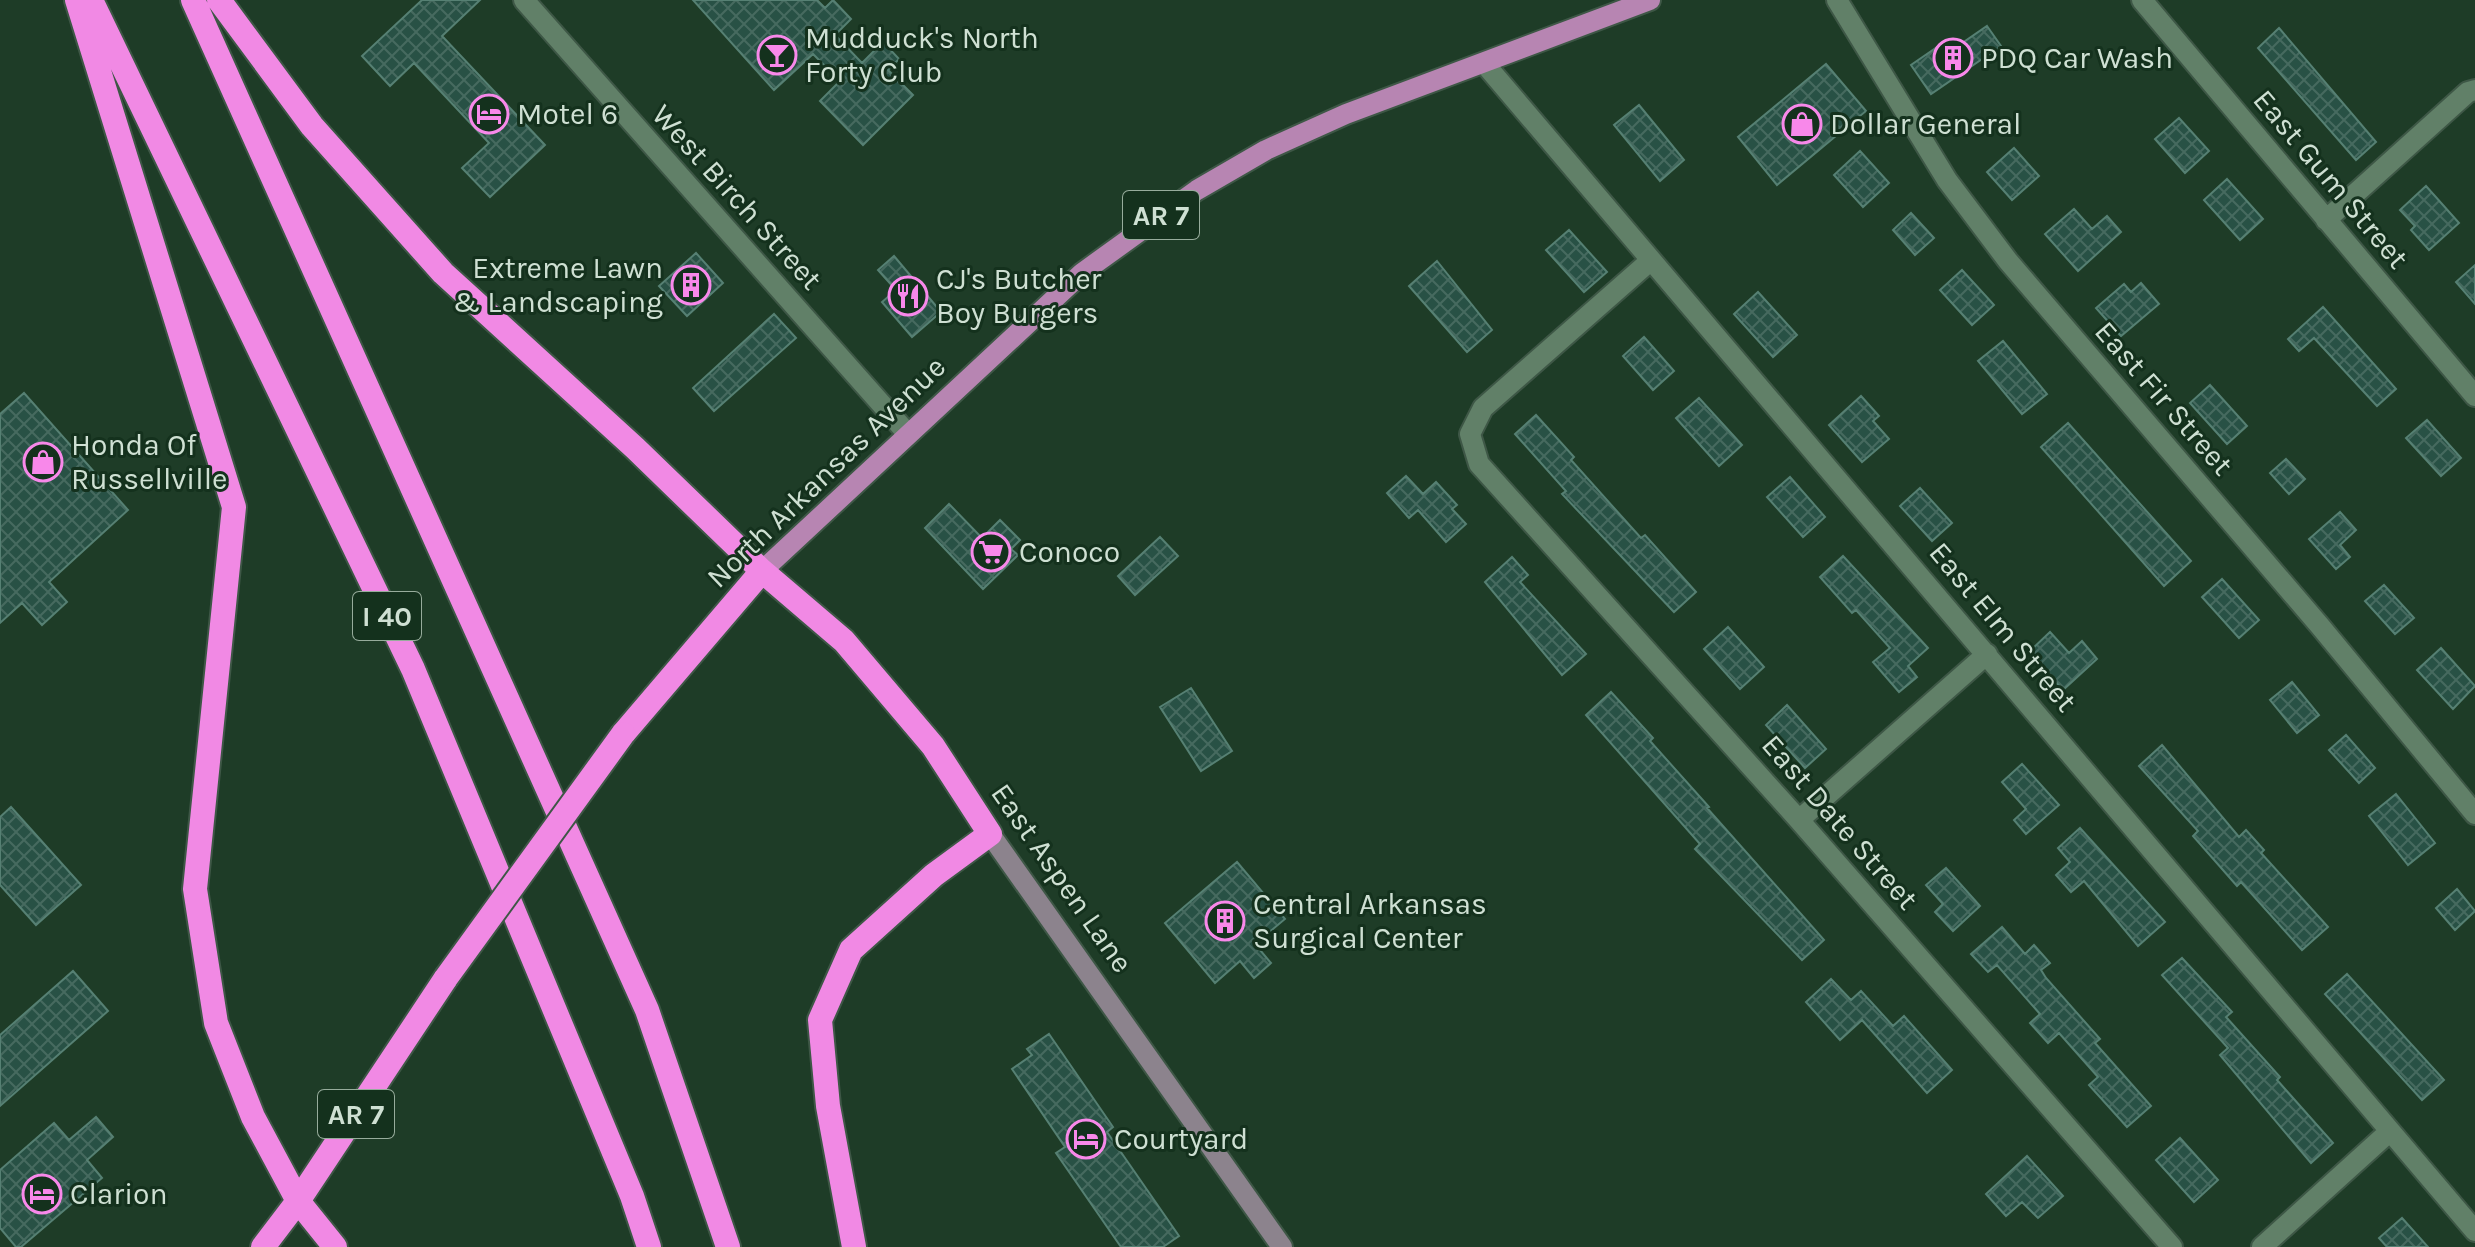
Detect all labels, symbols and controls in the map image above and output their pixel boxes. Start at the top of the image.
place label: Mudduck's North Forty Club [805,20,1039,90]
bar icon: Mudduck's North Forty Club [756,34,798,76]
building icon: PDQ Car Wash [1932,37,1974,79]
place label: PDQ Car Wash [1981,40,2173,76]
street label: East Gum Street [2246,82,2416,276]
hotel icon: Motel 6 [468,93,510,135]
place label: Motel 6 [517,96,618,132]
street label: West Birch Street [644,97,830,297]
shop icon: Dollar General [1781,103,1823,145]
place label: Dollar General [1830,106,2021,142]
road number: AR 7 [1123,191,1199,239]
place label: Extreme Lawn & Landscaping [453,250,663,320]
place label: CJ's Butcher Boy Burgers [936,261,1102,331]
building icon: Extreme Lawn & Landscaping [670,264,712,306]
restaurant icon: CJ's Butcher Boy Burgers [887,275,929,317]
street label: East Fir Street [2087,314,2241,482]
street label: North Arkansas Avenue [699,349,953,595]
place label: Honda Of Russellville [71,427,228,497]
shop icon: Honda Of Russellville [22,441,64,483]
supermarket icon: Conoco [970,531,1012,573]
place label: Conoco [1019,534,1120,570]
street label: East Elm Street [1922,535,2084,719]
road number: I 40 [353,592,421,640]
street label: East Date Street [1754,727,1926,917]
street label: East Aspen Lane [983,776,1141,980]
place label: Central Arkansas Surgical Center [1253,886,1487,956]
building icon: Central Arkansas Surgical Center [1204,900,1246,942]
road number: AR 7 [318,1090,394,1138]
hotel icon: Courtyard [1065,1118,1107,1160]
place label: Courtyard [1114,1121,1248,1157]
hotel icon: Clarion [21,1173,63,1215]
place label: Clarion [70,1176,168,1212]

